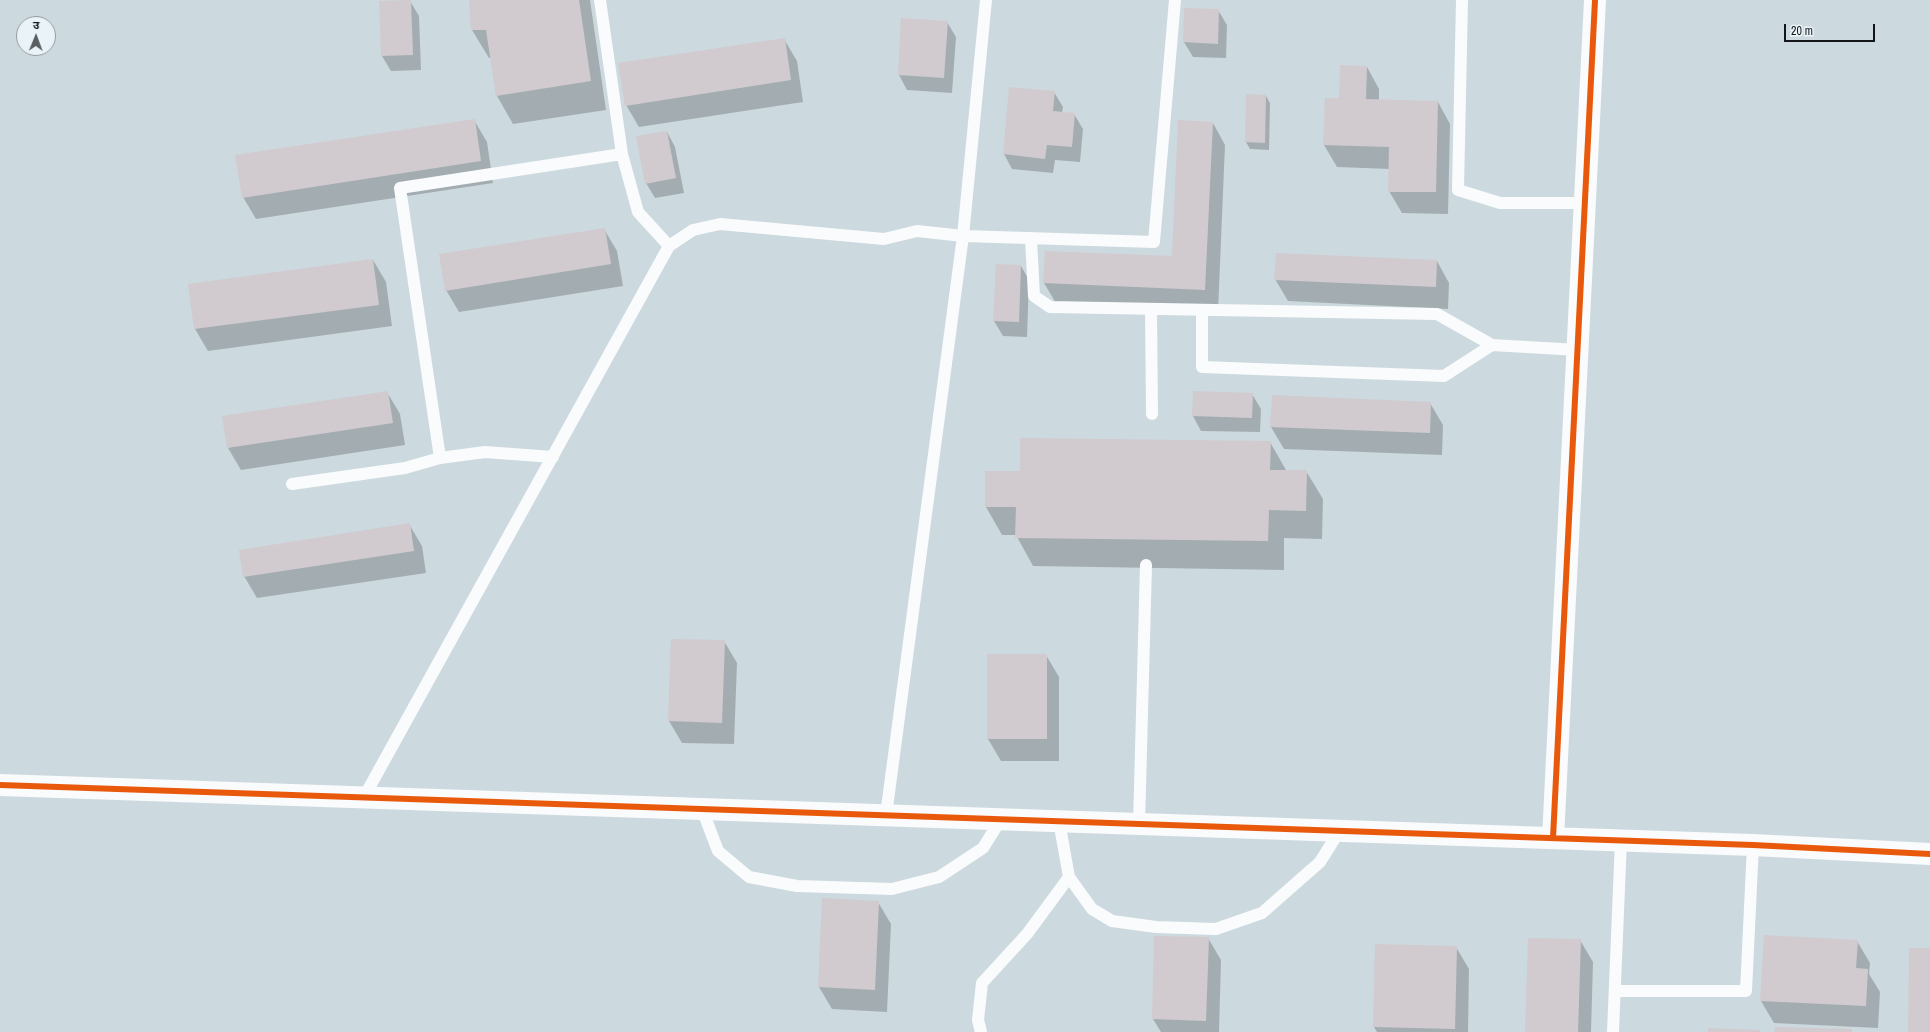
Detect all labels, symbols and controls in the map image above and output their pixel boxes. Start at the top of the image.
north arrow [16,16,56,56]
scale bar [1786,16,1877,42]
text: उ [33,18,40,32]
text: 20 m [1791,23,1813,39]

